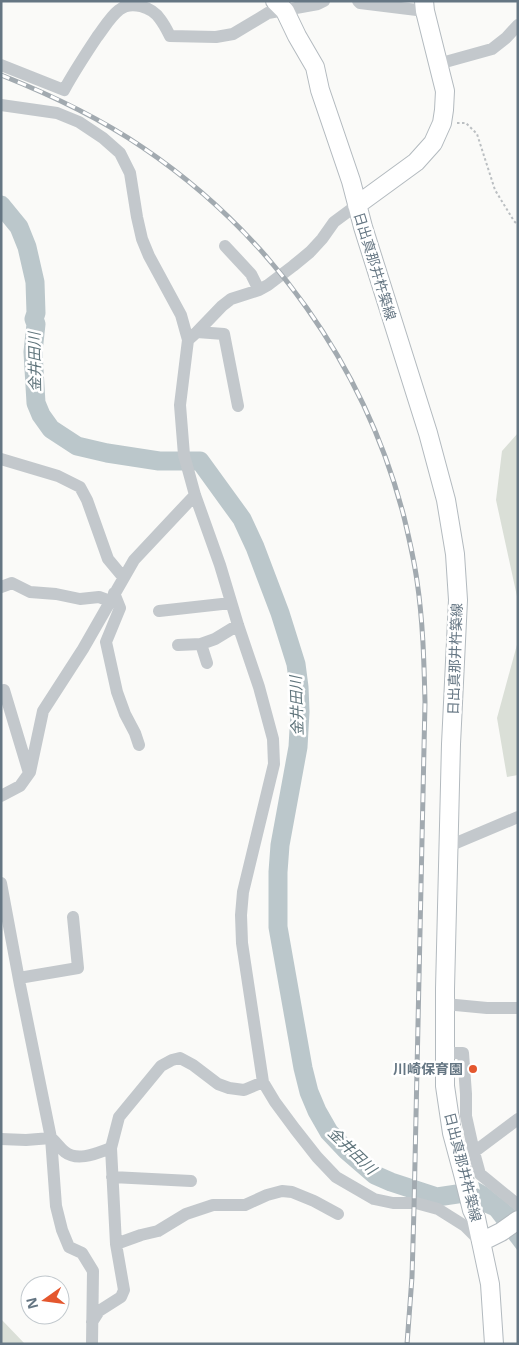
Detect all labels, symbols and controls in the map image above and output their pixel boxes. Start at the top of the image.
street label: 日出真那井杵築線 [350,210,401,322]
water label: 金井田川 [23,330,45,392]
street label: 日出真那井杵築線 [443,603,466,715]
water label: 金井田川 [285,674,307,736]
place label: 川崎保育園 [393,1059,463,1078]
marker: 川崎保育園 [467,1063,479,1075]
street label: 日出真那井杵築線 [441,1110,486,1224]
water label: 金井田川 [324,1122,383,1180]
north arrow [20,1275,70,1325]
text: N [21,1295,42,1311]

